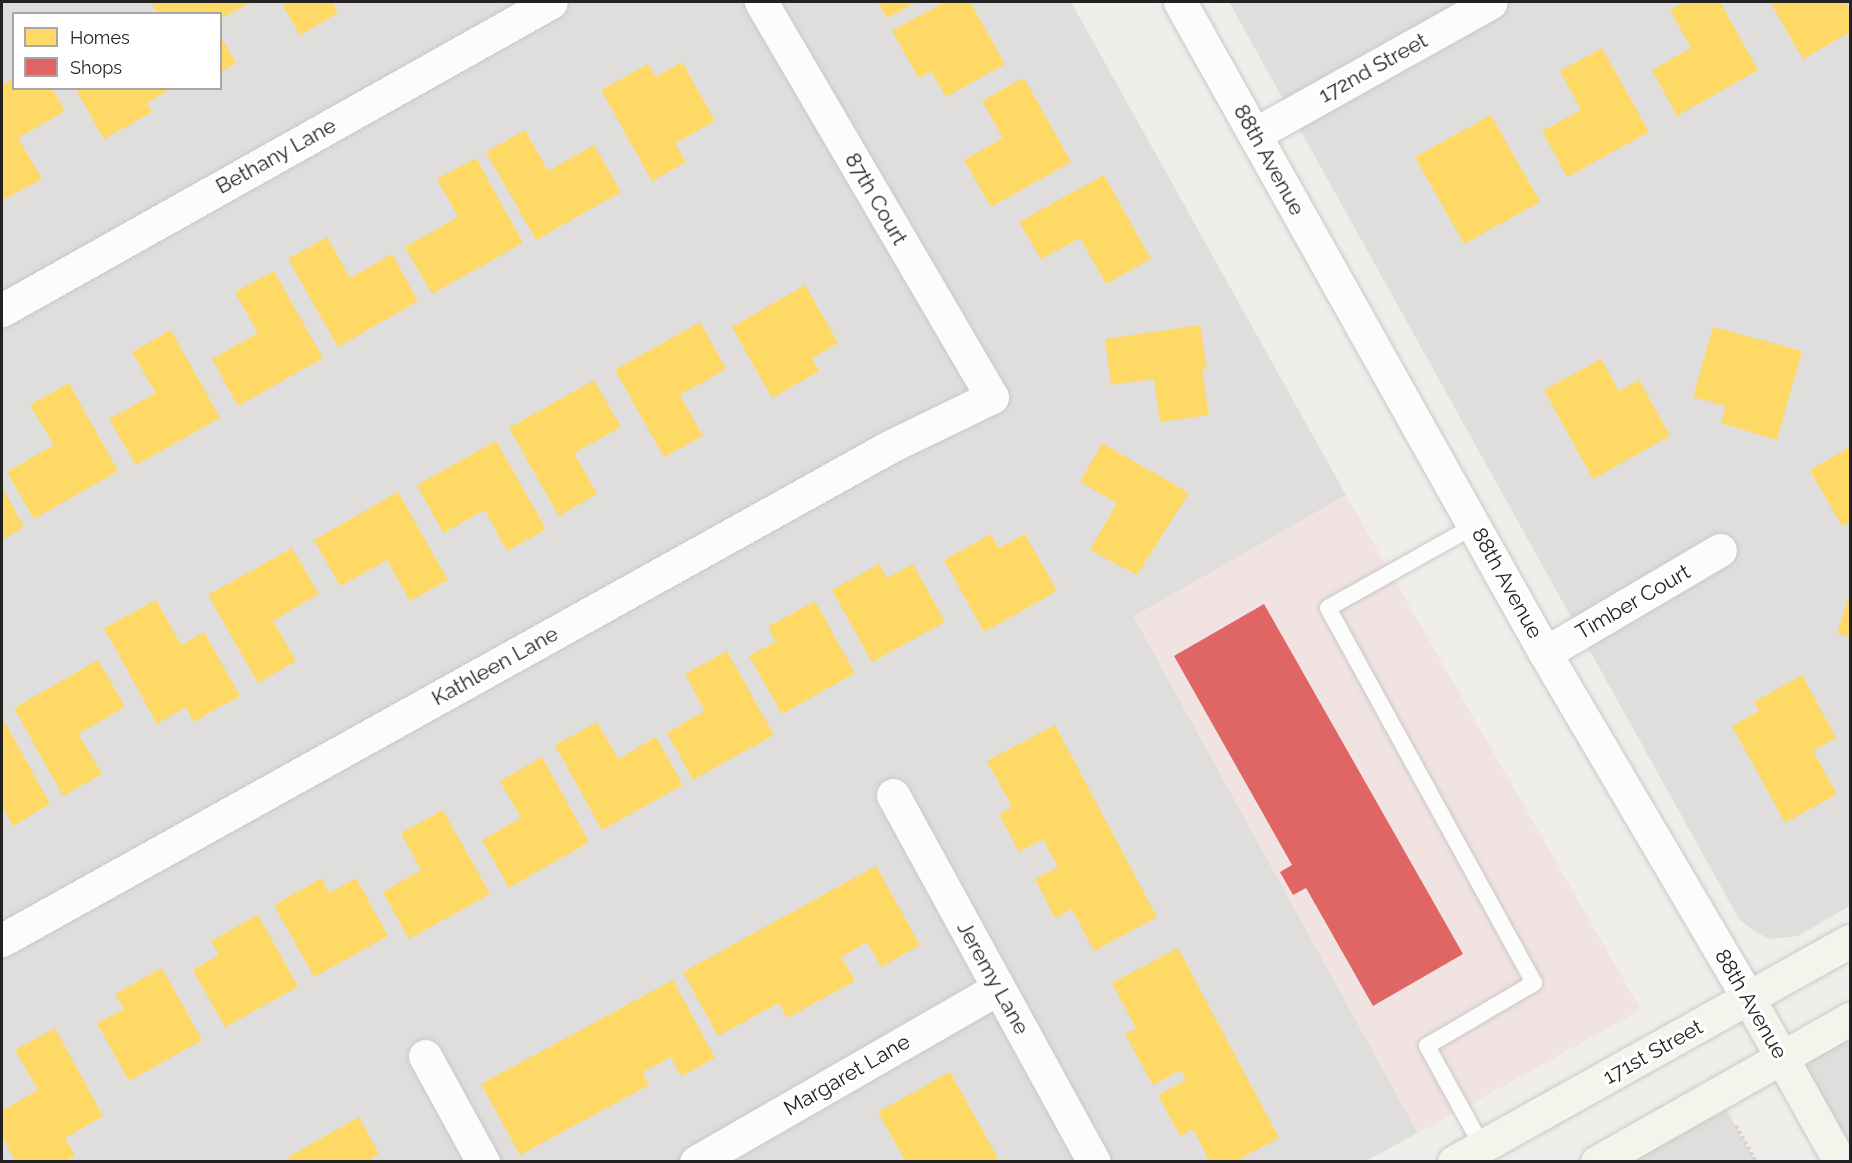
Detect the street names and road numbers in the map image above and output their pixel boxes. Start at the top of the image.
street label: 172nd Street [1314,28,1432,108]
street label: 88th Avenue [1228,100,1310,220]
street label: Bethany Lane [211,113,341,199]
street label: 87th Court [840,148,912,250]
street label: 88th Avenue [1466,523,1548,643]
street label: Timber Court [1571,559,1695,645]
street label: Kathleen Lane [428,621,562,711]
street label: Jeremy Lane [952,917,1034,1039]
street label: 88th Avenue [1709,944,1793,1064]
street label: 171st Street [1599,1014,1707,1090]
street label: Margaret Lane [780,1029,914,1121]

